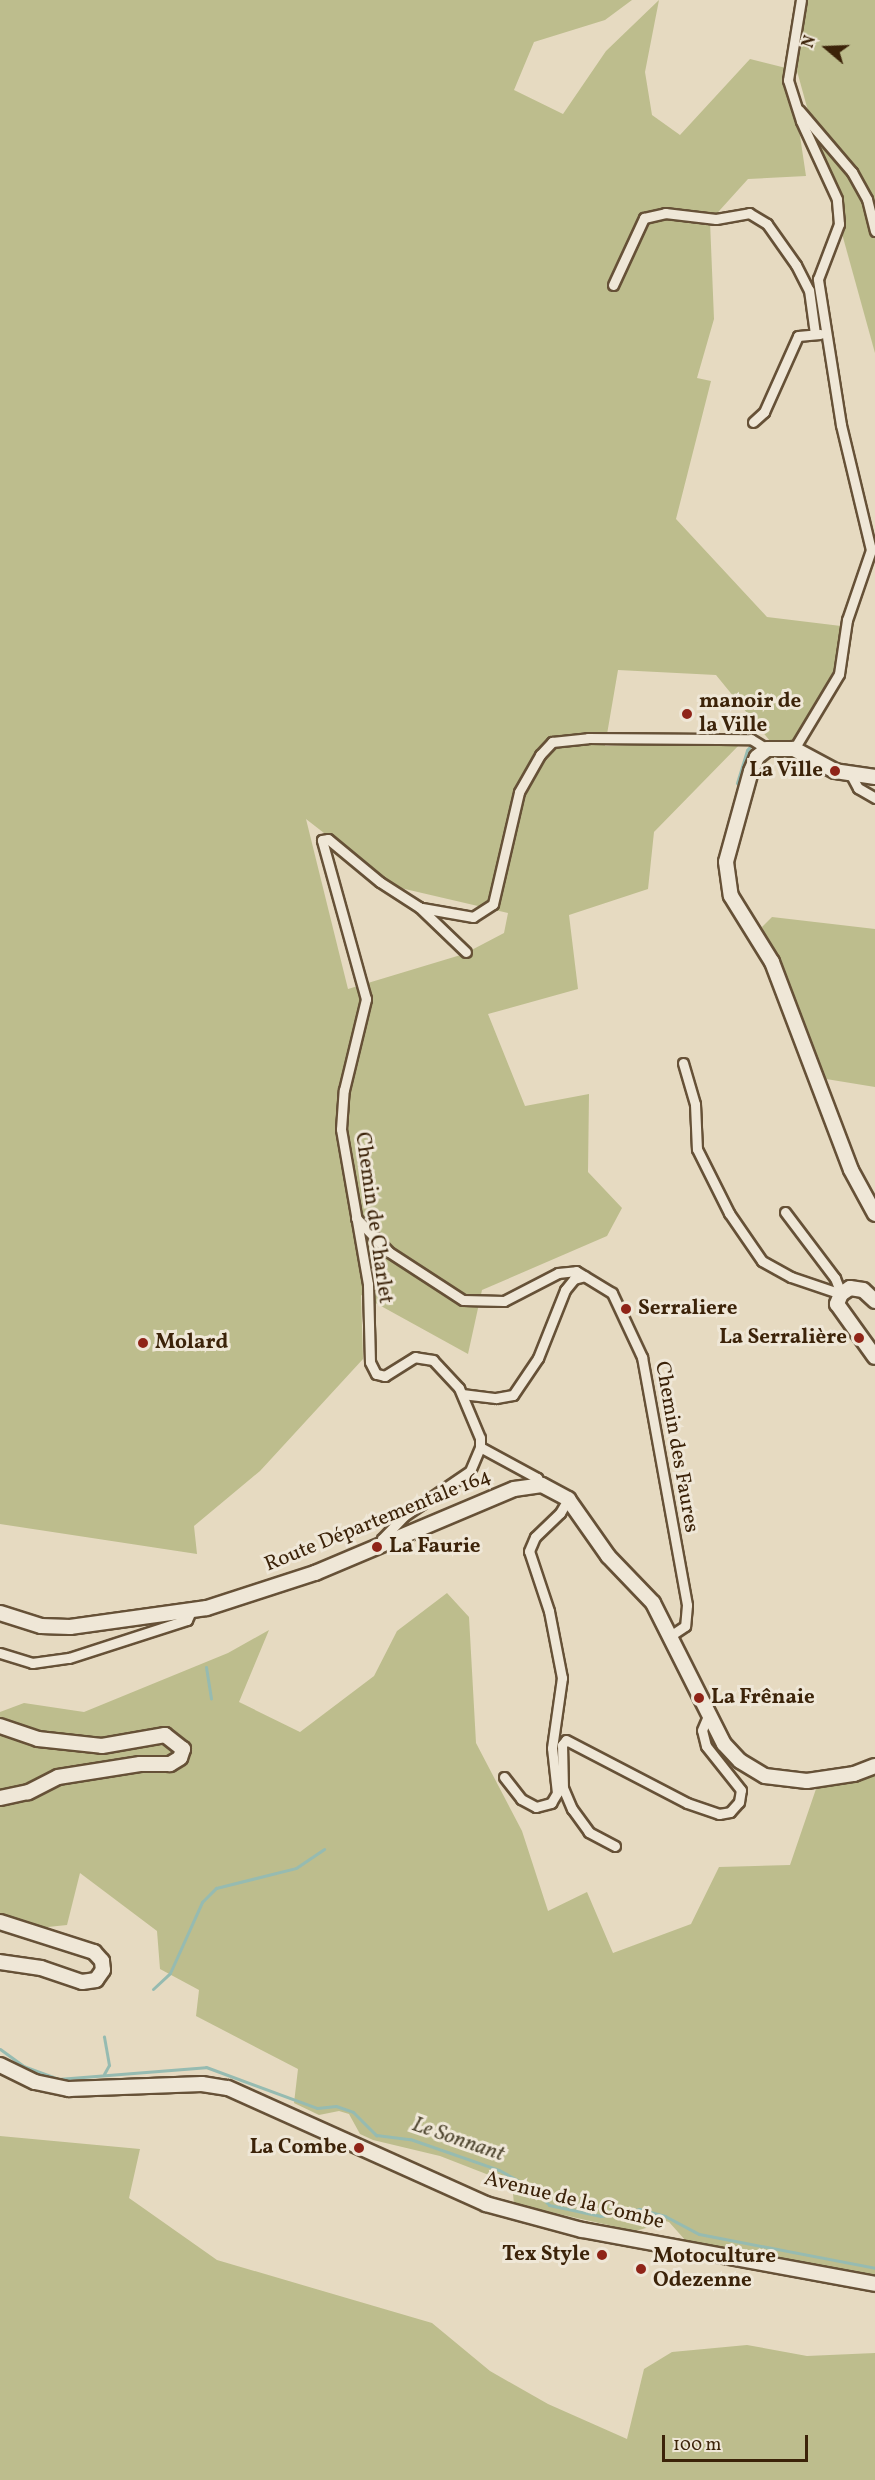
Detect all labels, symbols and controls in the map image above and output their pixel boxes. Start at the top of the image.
north arrow [797,18,857,78]
text: N [798,33,822,51]
place label: manoir de la Ville [699,689,801,739]
marker: manoir de la Ville [680,707,694,721]
place label: La Ville [749,758,823,784]
marker: La Ville [828,764,842,778]
street label: Chemin de Charlet [348,1131,398,1305]
place label: Serraliere [638,1296,738,1322]
marker: Serraliere [619,1302,633,1316]
place label: La Serralière [719,1325,847,1351]
place label: Molard [155,1330,228,1356]
marker: La Serralière [852,1331,866,1345]
marker: Molard [136,1336,150,1350]
street label: Chemin des Faures [649,1359,703,1535]
street label: Route Départementale 164 [261,1464,495,1578]
place label: La Faurie [389,1534,480,1560]
marker: La Faurie [370,1540,384,1554]
place label: La Frênaie [711,1685,815,1711]
marker: La Frênaie [692,1691,706,1705]
water label: Le Sonnant [408,2112,508,2168]
place label: La Combe [250,2135,347,2161]
marker: La Combe [352,2141,366,2155]
street label: Avenue de la Combe [481,2166,667,2236]
place label: Tex Style [502,2242,590,2268]
place label: Motoculture Odezenne [653,2244,776,2294]
marker: Tex Style [595,2248,609,2262]
marker: Motoculture Odezenne [634,2262,648,2276]
scale bar [665,2423,810,2461]
text: 100 m [673,2433,722,2458]

